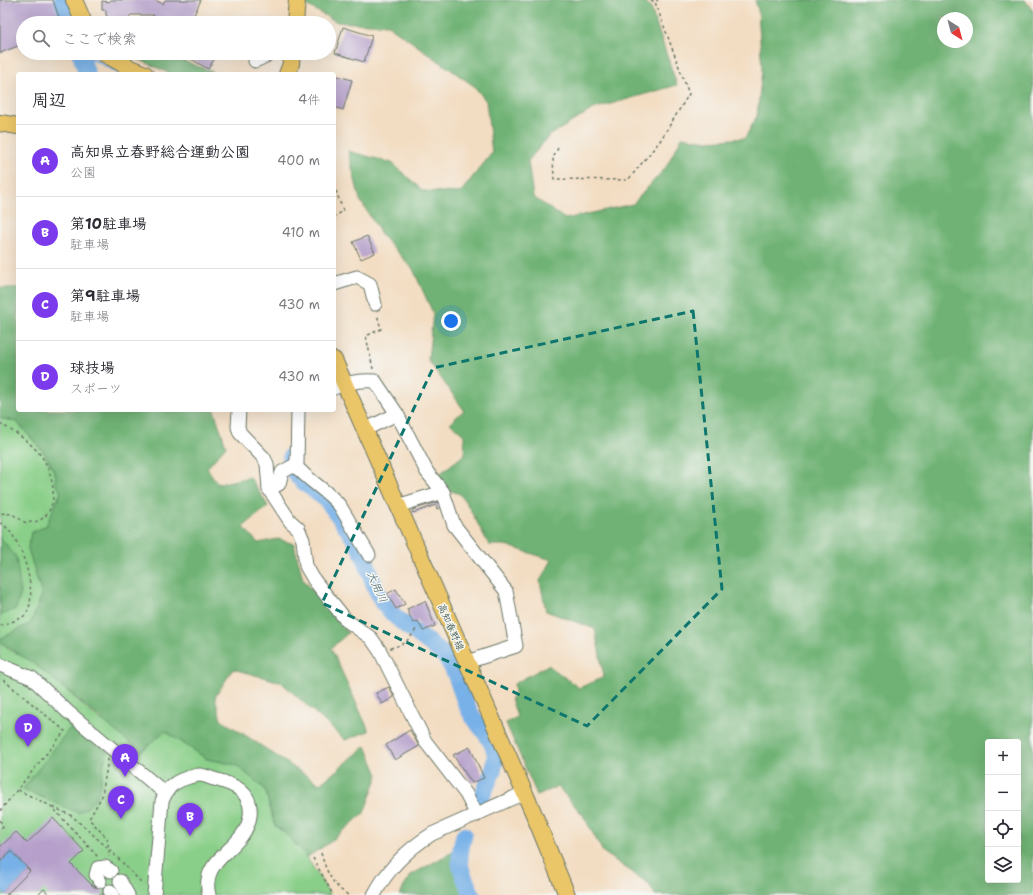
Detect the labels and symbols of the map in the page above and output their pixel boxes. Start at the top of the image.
north arrow [937,12,973,48]
your location [441,311,461,331]
water label: 大用川 [363,569,391,605]
street label: 高知春野線 [435,602,467,652]
pin: D [15,714,41,747]
pin: A [112,744,138,777]
pin: C [108,786,134,819]
pin: B [177,803,203,836]

